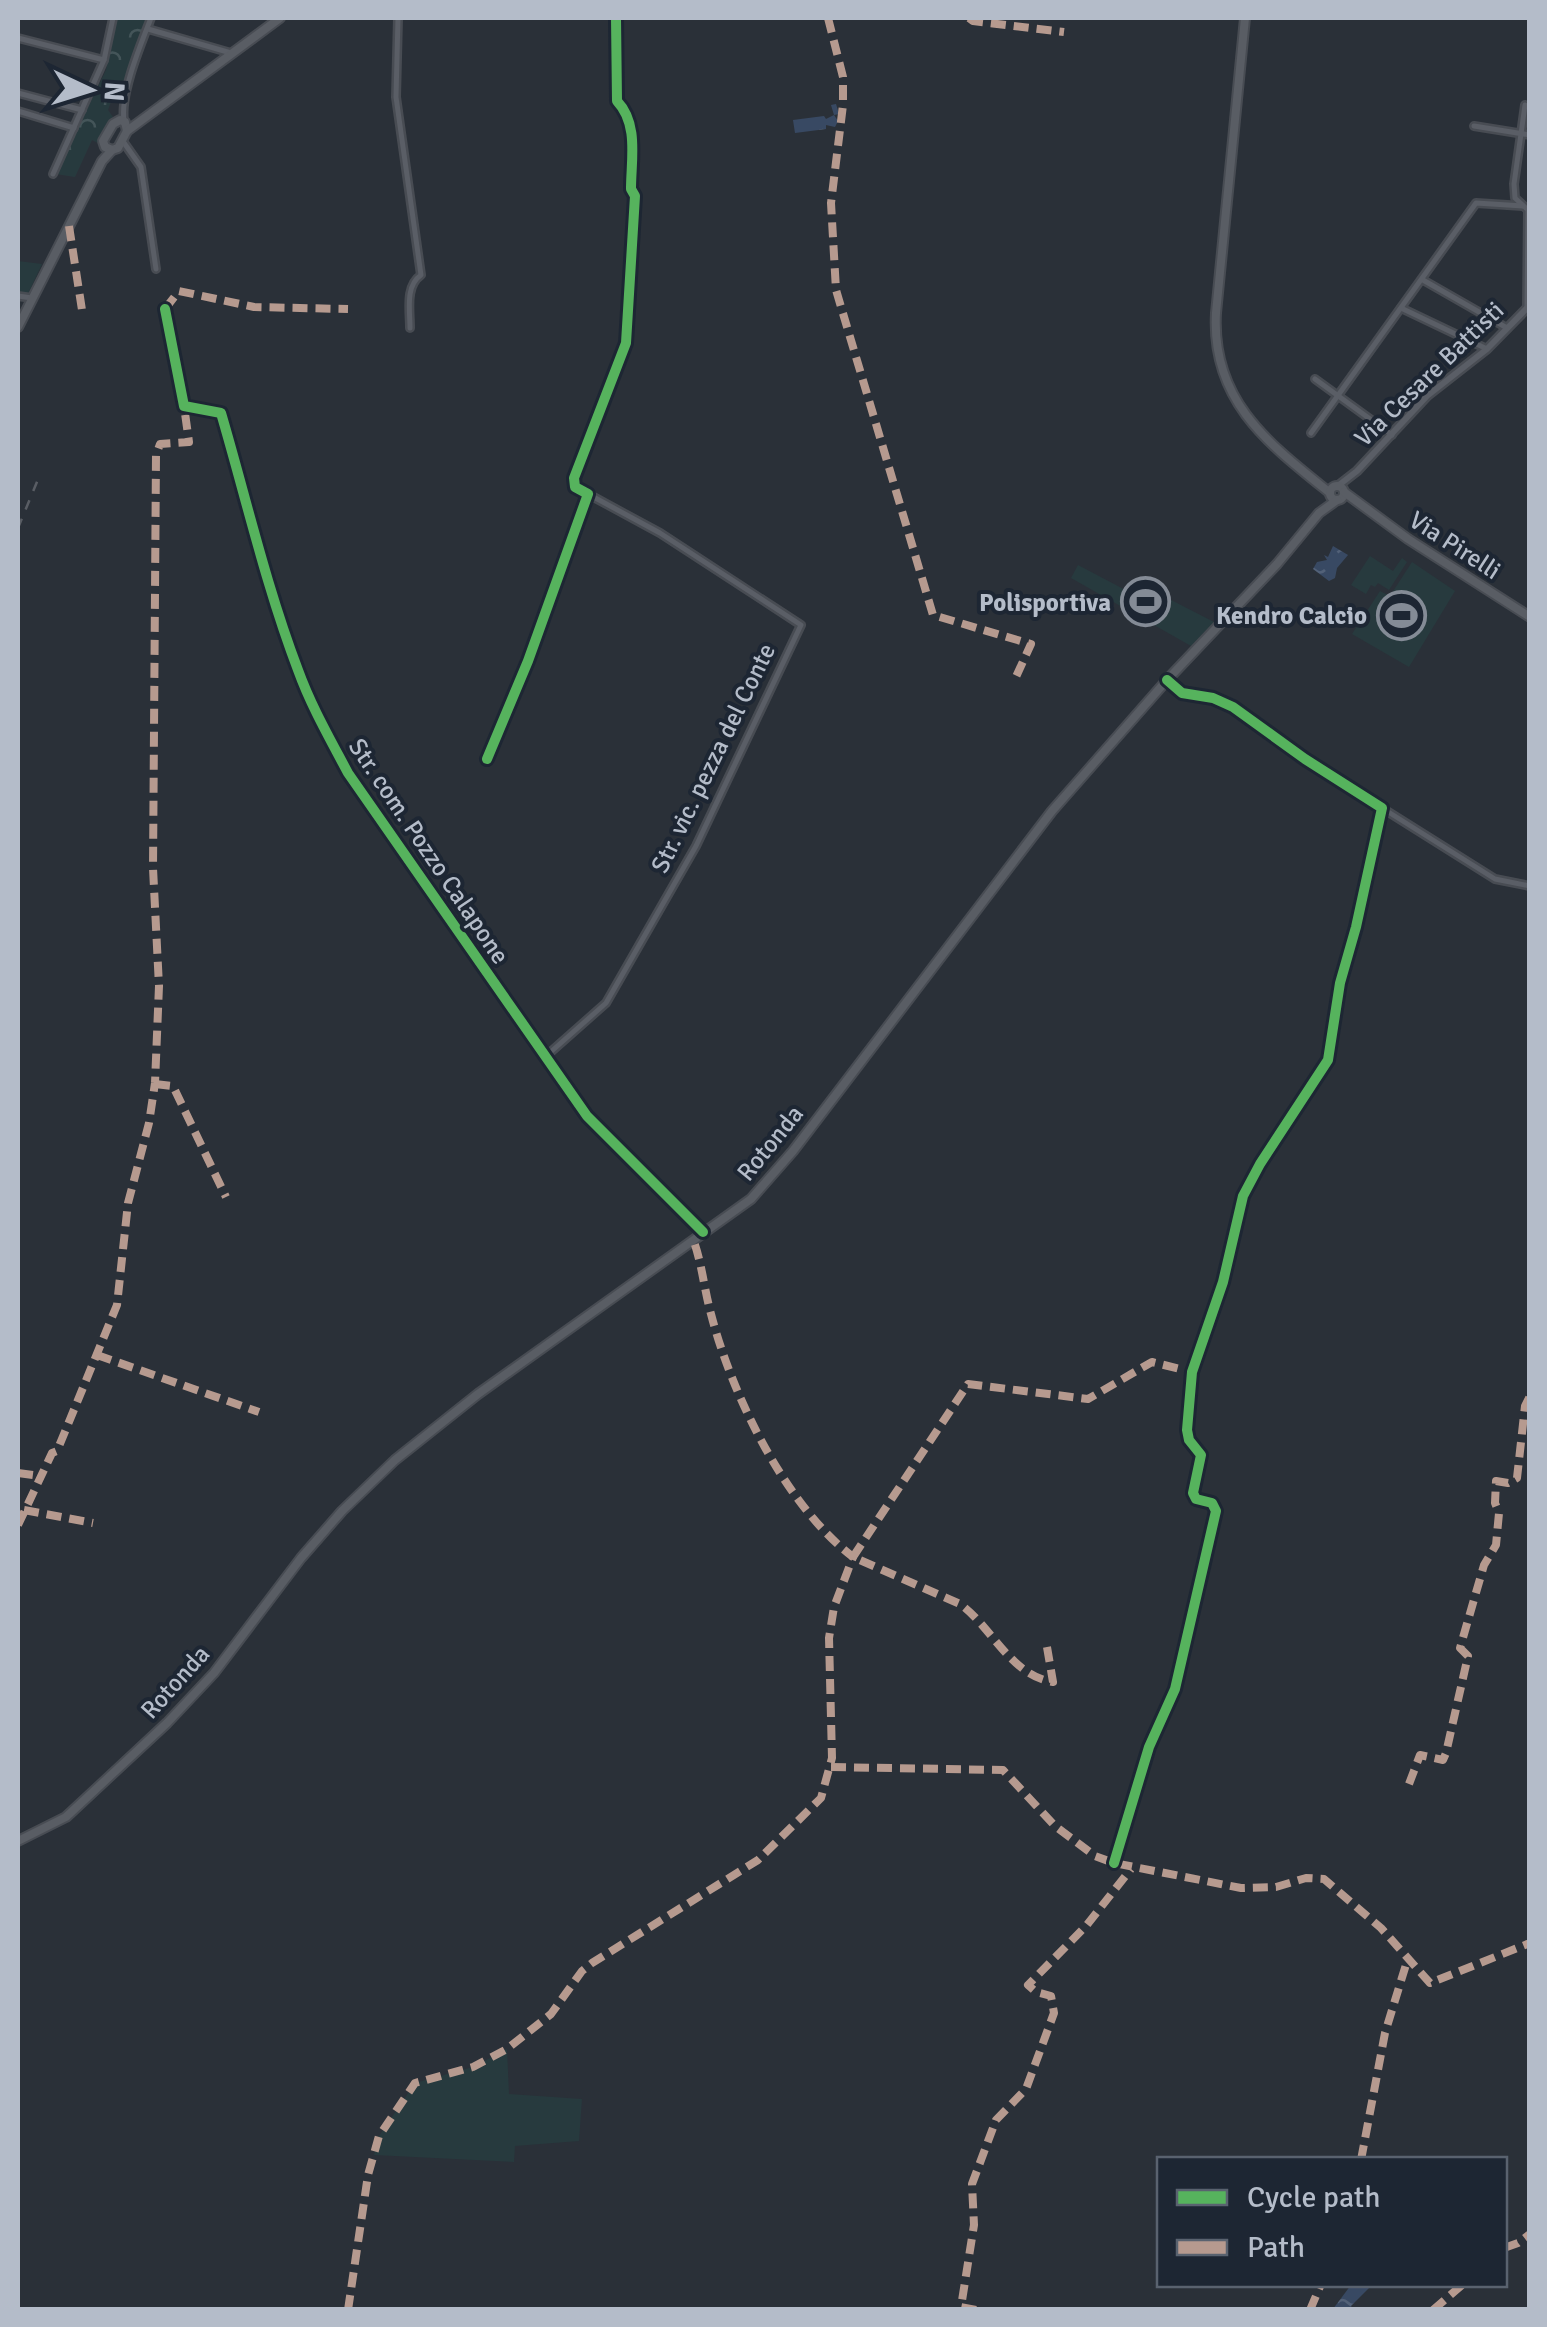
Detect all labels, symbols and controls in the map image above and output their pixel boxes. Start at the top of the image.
north arrow [40,40,140,140]
text: N [96,81,132,103]
street label: Via Cesare Battisti [1348,295,1510,453]
street label: Via Pirelli [1404,504,1506,586]
sports icon: Polisportiva [1120,576,1172,628]
place label: Polisportiva [979,587,1111,618]
sports icon: Kendro Calcio [1376,589,1428,641]
place label: Kendro Calcio [1216,600,1367,631]
street label: Str. vic. pezza del Conte [644,638,782,878]
street label: Str. com. Pozzo Calapone [342,732,516,970]
street label: Rotonda [730,1099,810,1187]
street label: Rotonda [134,1639,216,1725]
legend [1157,2157,1507,2287]
text: Cycle path [1247,2179,1381,2216]
text: Path [1247,2229,1305,2266]

